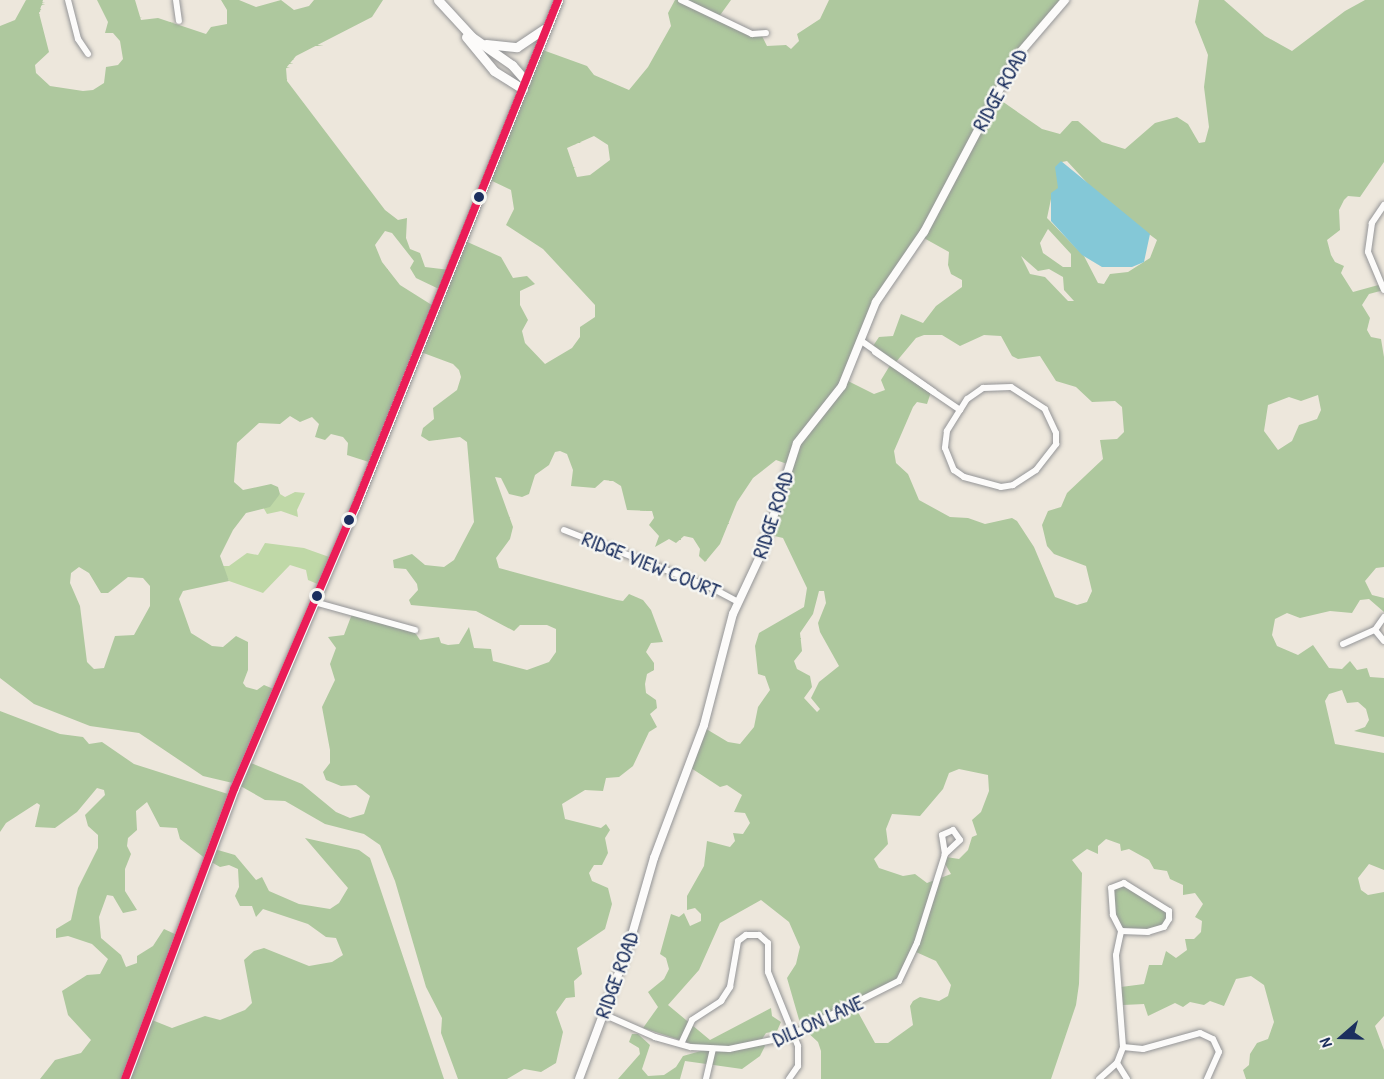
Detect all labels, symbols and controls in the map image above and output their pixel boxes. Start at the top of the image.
street label: RIDGE ROAD [967,45,1033,135]
unlabelled marker [473,191,485,203]
street label: RIDGE ROAD [747,468,799,562]
unlabelled marker [343,514,355,526]
street label: RIDGE VIEW COURT [578,526,724,604]
unlabelled marker [311,590,323,602]
street label: RIDGE ROAD [590,928,644,1022]
street label: DILLON LANE [769,990,867,1052]
north arrow [1312,1007,1372,1067]
text: N [1313,1035,1337,1051]

